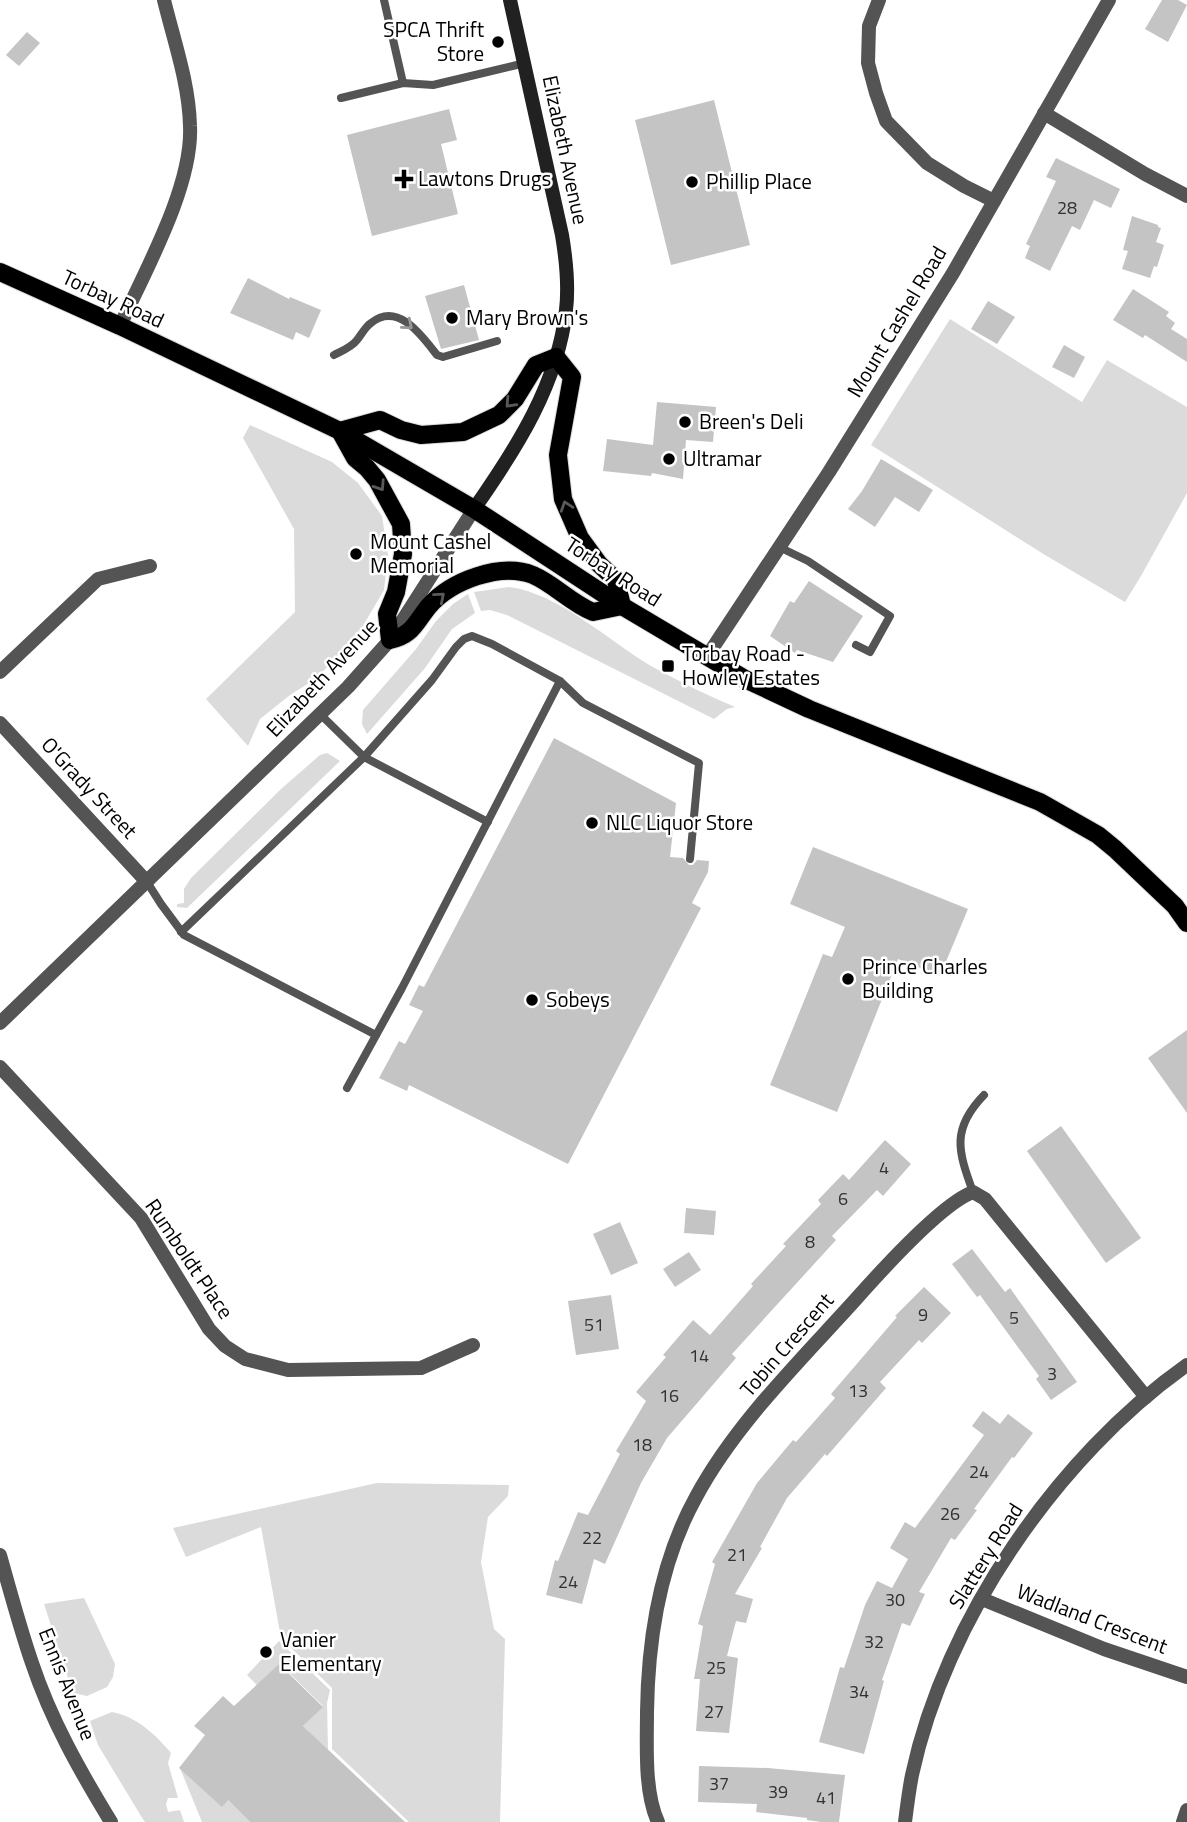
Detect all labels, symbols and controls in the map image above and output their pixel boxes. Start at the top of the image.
place label: SPCA Thrift Store [383,13,485,69]
marker: SPCA Thrift Store [490,34,506,50]
street label: Elizabeth Avenue [535,72,597,227]
place label: Lawtons Drugs [418,162,551,194]
place label: Phillip Place [706,165,812,197]
marker: Lawtons Drugs [396,171,412,187]
marker: Phillip Place [684,174,700,190]
house number: 28 [1057,194,1077,221]
street label: Mount Cashel Road [838,240,954,403]
street label: Torbay Road [57,261,170,336]
place label: Mary Brown's [466,301,588,333]
marker: Mary Brown's [444,310,460,326]
one-way arrow [400,317,413,329]
one-way arrow [505,395,518,408]
place label: Breen's Deli [699,405,803,437]
marker: Breen's Deli [677,414,693,430]
place label: Ultramar [683,442,762,474]
marker: Ultramar [661,451,677,467]
one-way arrow [371,478,384,491]
one-way arrow [559,501,574,513]
place label: Mount Cashel Memorial [370,525,491,581]
street label: Torbay Road [559,528,668,614]
marker: Mount Cashel Memorial [348,546,364,562]
one-way arrow [432,593,445,605]
street label: Elizabeth Avenue [258,611,385,744]
place label: Torbay Road - Howley Estates [682,637,820,693]
marker: Torbay Road - Howley Estates [660,658,676,674]
street label: O'Grady Street [34,729,146,846]
place label: NLC Liquor Store [606,806,753,838]
marker: NLC Liquor Store [584,815,600,831]
place label: Prince Charles Building [862,950,988,1006]
marker: Prince Charles Building [840,971,856,987]
place label: Sobeys [546,983,610,1015]
marker: Sobeys [524,992,540,1008]
house number: 4 [879,1154,889,1181]
house number: 6 [838,1185,848,1212]
street label: Rumboldt Place [138,1192,242,1325]
house number: 8 [805,1228,815,1255]
street label: Tobin Crescent [732,1285,841,1403]
house number: 9 [918,1301,928,1328]
house number: 5 [1009,1304,1019,1331]
house number: 51 [584,1311,604,1338]
house number: 14 [689,1342,709,1369]
house number: 3 [1047,1360,1057,1387]
house number: 13 [848,1377,868,1404]
house number: 16 [659,1382,679,1409]
house number: 18 [632,1431,652,1458]
house number: 24 [969,1458,989,1485]
street label: Slattery Road [940,1496,1030,1615]
house number: 26 [940,1500,960,1527]
house number: 22 [582,1524,602,1551]
house number: 21 [727,1541,747,1568]
house number: 24 [558,1568,578,1595]
street label: Wadland Crescent [1012,1575,1173,1662]
house number: 30 [885,1586,905,1613]
street label: Ennis Avenue [31,1623,105,1745]
place label: Vanier Elementary [280,1623,382,1679]
house number: 32 [864,1628,884,1655]
marker: Vanier Elementary [258,1644,274,1660]
house number: 25 [706,1654,726,1681]
house number: 34 [849,1678,869,1705]
house number: 27 [704,1698,724,1725]
house number: 37 [709,1770,729,1797]
house number: 39 [768,1778,788,1805]
house number: 41 [816,1784,836,1811]

